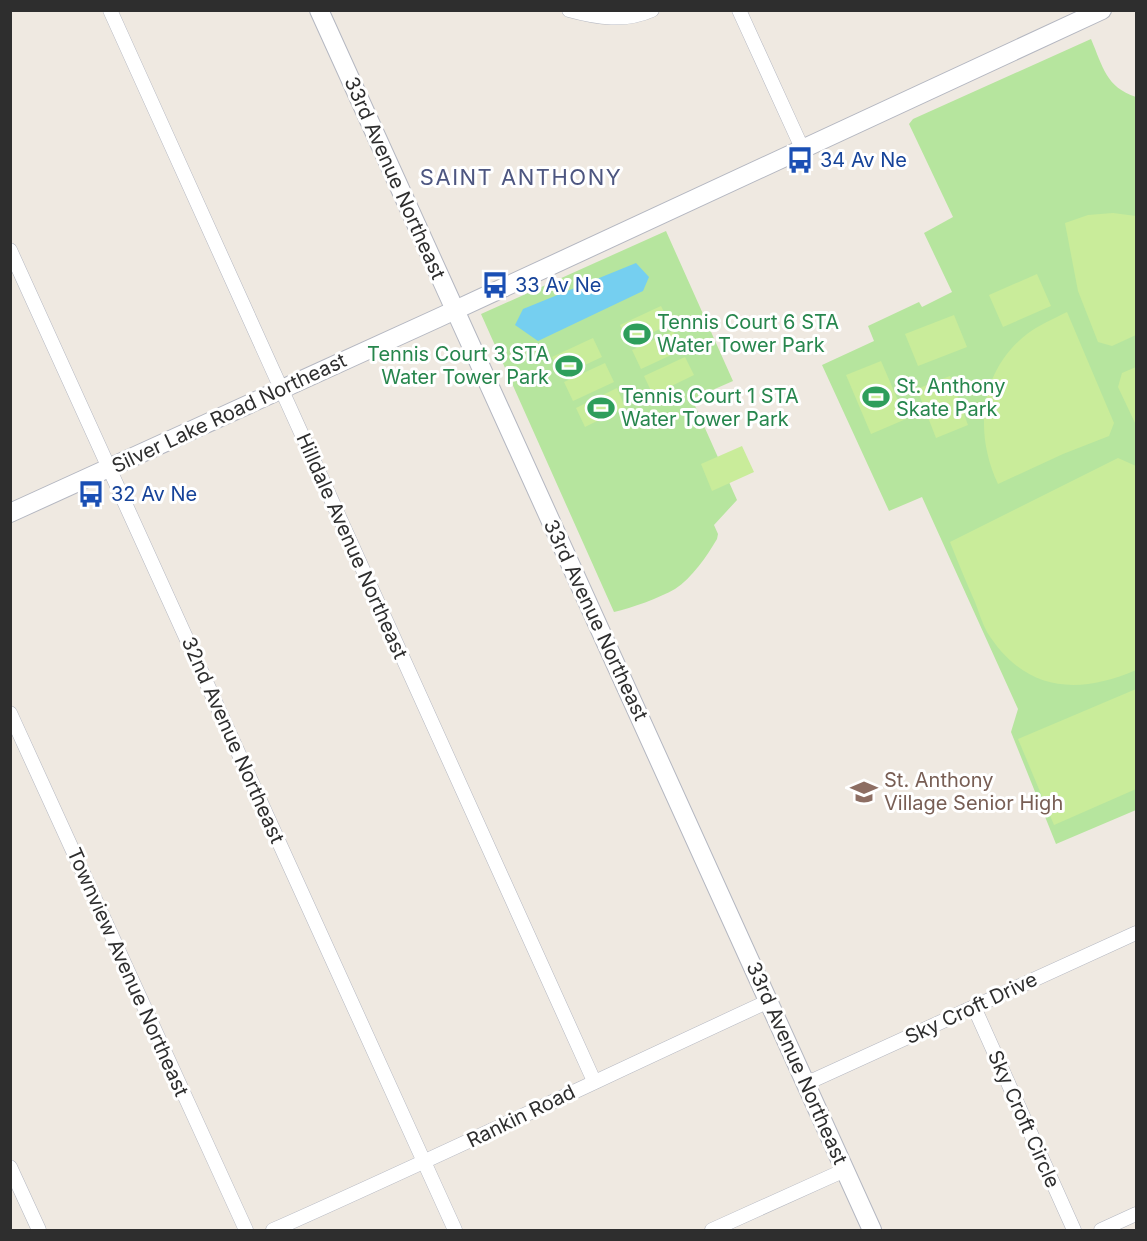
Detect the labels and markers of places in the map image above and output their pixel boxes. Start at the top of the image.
bus stop icon: 34 Av Ne [785,145,815,175]
place label: 34 Av Ne [820,148,907,172]
bus stop icon: 33 Av Ne [480,270,510,300]
place label: 33 Av Ne [515,273,601,297]
place label: Tennis Court 6 STA Water Tower Park [657,310,839,357]
sports icon: Tennis Court 6 STA Water Tower Park [622,319,652,349]
place label: Tennis Court 3 STA Water Tower Park [367,342,549,389]
sports icon: Tennis Court 3 STA Water Tower Park [554,351,584,381]
place label: St. Anthony Skate Park [896,374,1006,421]
sports icon: St. Anthony Skate Park [861,382,891,412]
place label: Tennis Court 1 STA Water Tower Park [621,384,799,431]
sports icon: Tennis Court 1 STA Water Tower Park [586,393,616,423]
bus stop icon: 32 Av Ne [76,479,106,509]
place label: 32 Av Ne [111,482,197,506]
place label: St. Anthony Village Senior High [884,768,1063,815]
school or university icon: St. Anthony Village Senior High [849,777,879,807]

